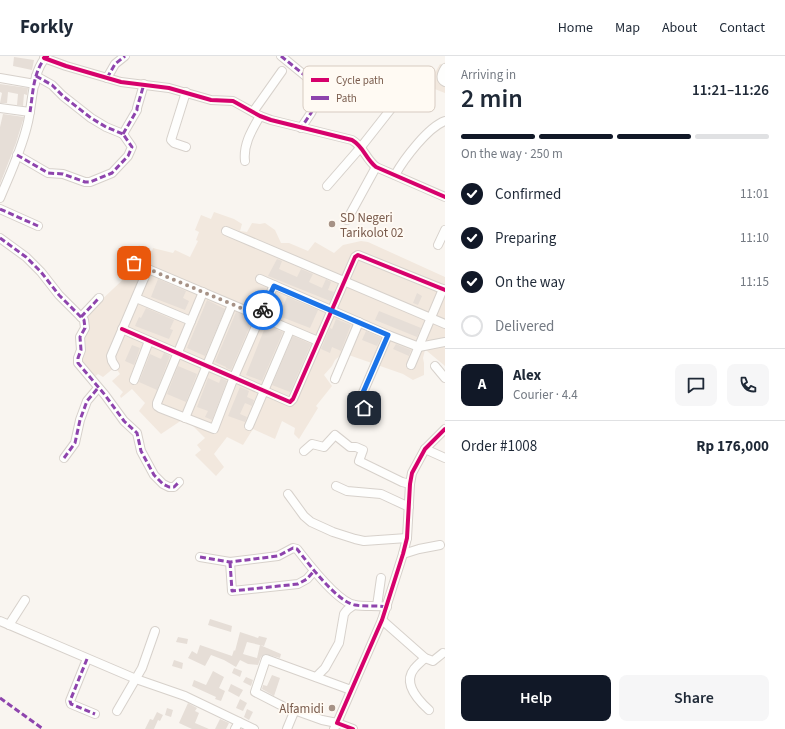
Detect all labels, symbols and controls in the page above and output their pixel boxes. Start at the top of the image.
text: Forkly [20,14,73,41]
text: Home [558,18,593,38]
text: Map [615,18,640,38]
text: About [662,18,697,38]
text: Contact [719,18,765,38]
legend [303,66,435,112]
text: Arriving in [461,66,516,84]
text: Cycle path [336,73,384,88]
text: 2 min [461,80,523,117]
text: 11:21–11:26 [692,80,769,101]
text: Path [336,91,357,106]
text: On the way · 250 m [461,145,563,163]
icon: check [461,183,483,205]
text: Confirmed [495,184,561,205]
text: 11:01 [740,185,769,203]
place label: SD Negeri Tarikolot 02 [340,209,404,242]
marker: SD Negeri Tarikolot 02 [327,219,337,229]
icon: check [461,227,483,249]
text: Preparing [495,228,556,249]
text: 11:10 [740,229,769,247]
pin [117,246,151,280]
icon: bag [123,252,145,274]
icon: check [461,271,483,293]
text: On the way [495,272,565,293]
text: 11:15 [740,273,769,291]
courier [243,290,283,330]
icon: bike [252,299,274,321]
text: Delivered [495,316,554,337]
button: chat [675,364,717,406]
button: phone [727,364,769,406]
text: Alex [513,365,541,386]
text: A [478,374,486,395]
text: Courier · 4.4 [513,386,578,404]
pin [347,391,381,425]
icon: home [353,397,375,419]
text: Order #1008 [461,436,537,457]
text: Rp 176,000 [696,436,769,457]
button: Help [461,675,611,721]
button: Share [619,675,769,721]
place label: Alfamidi [279,700,324,718]
marker: Alfamidi [327,703,337,713]

